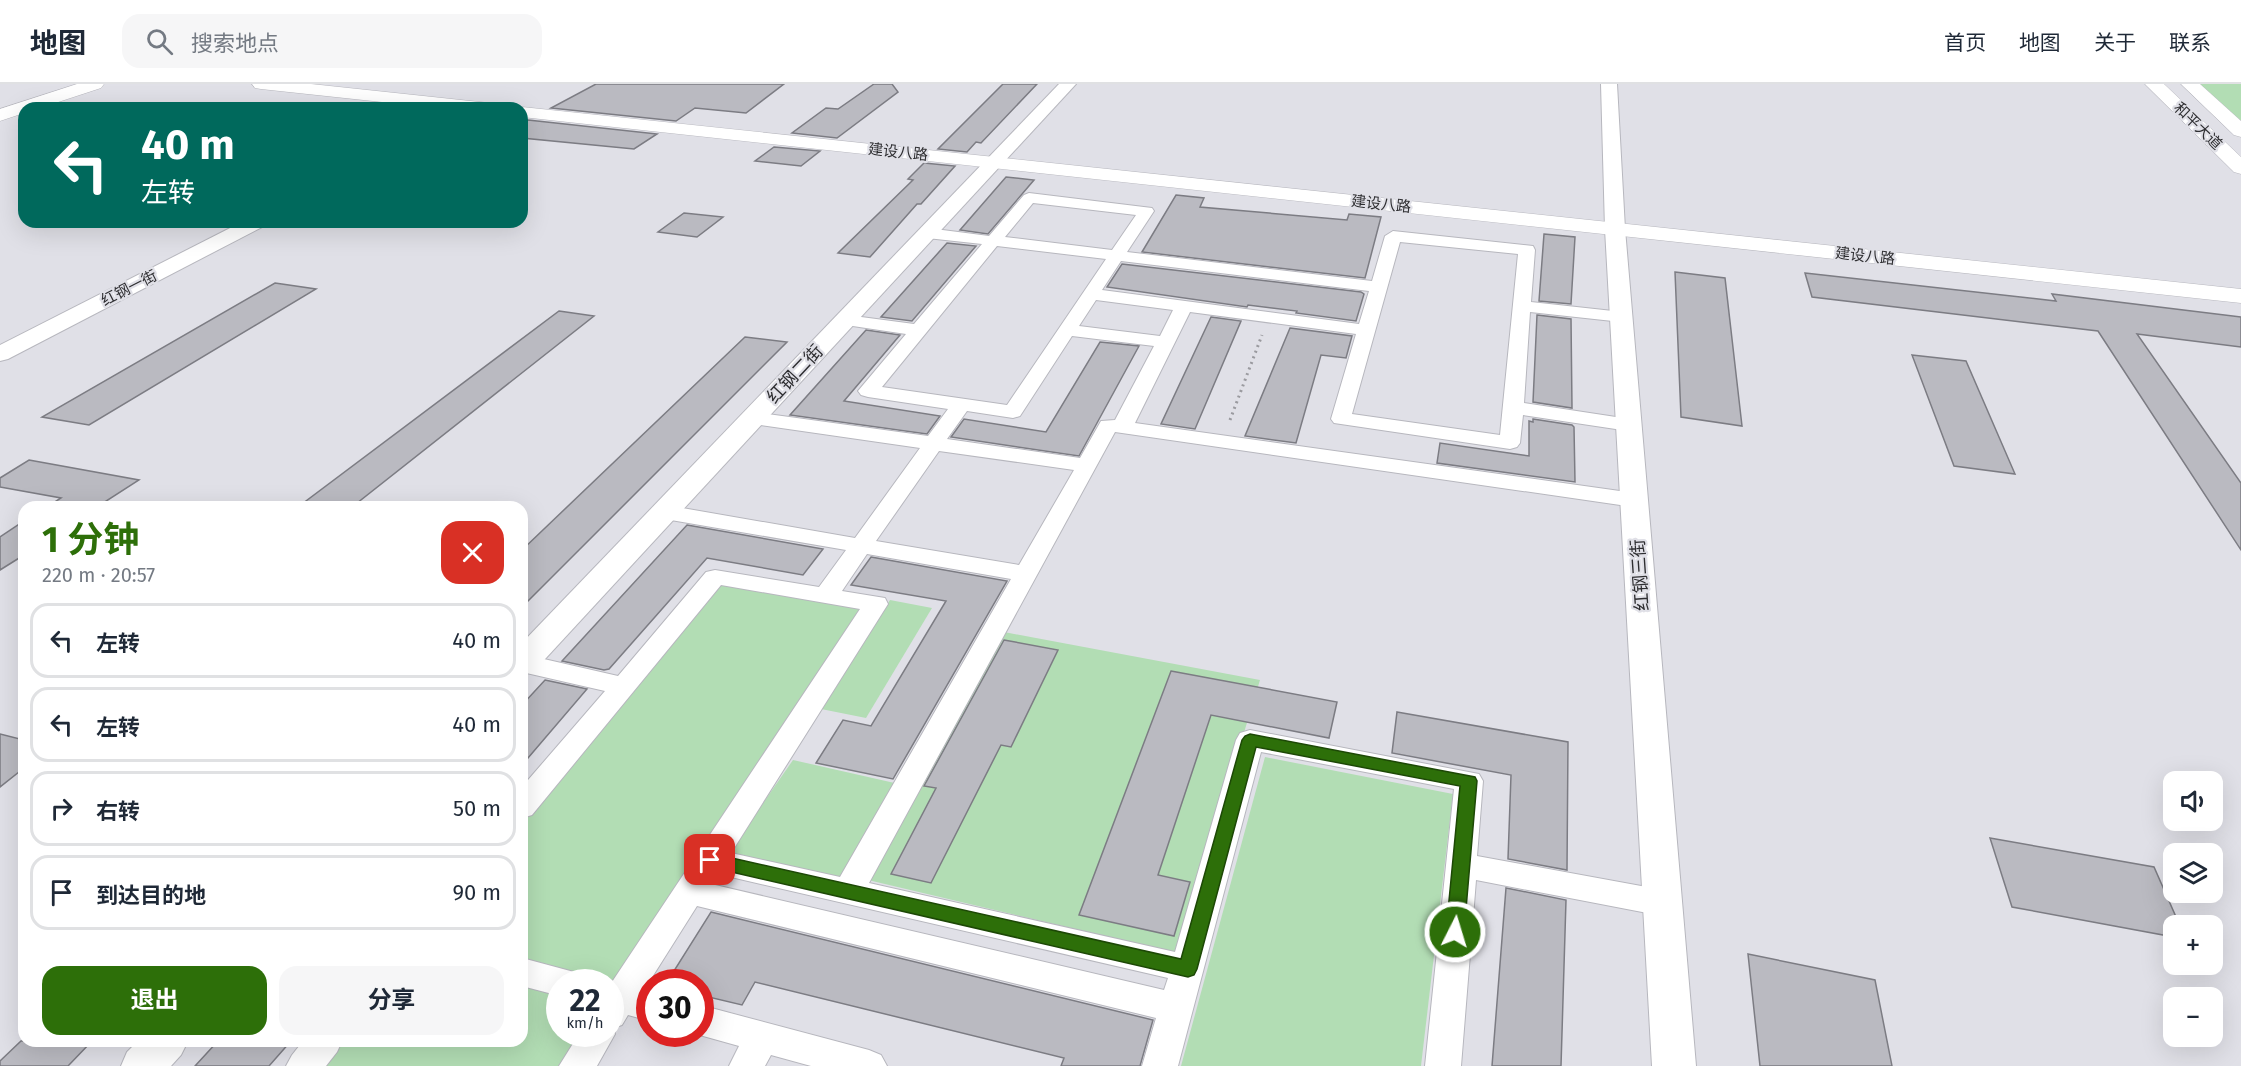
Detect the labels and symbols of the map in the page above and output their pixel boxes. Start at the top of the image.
street label: 和平大道 [2170,99,2226,153]
street label: 建设八路 [867,140,929,164]
street label: 建设八路 [1350,192,1412,216]
street label: 建设八路 [1834,244,1896,268]
street label: 红钢一街 [98,266,160,310]
street label: 红钢二街 [762,340,828,408]
street label: 红钢三街 [1627,538,1653,612]
pin [684,834,735,885]
position arrow [1423,900,1487,964]
speed limit sign: 30 [636,969,714,1047]

